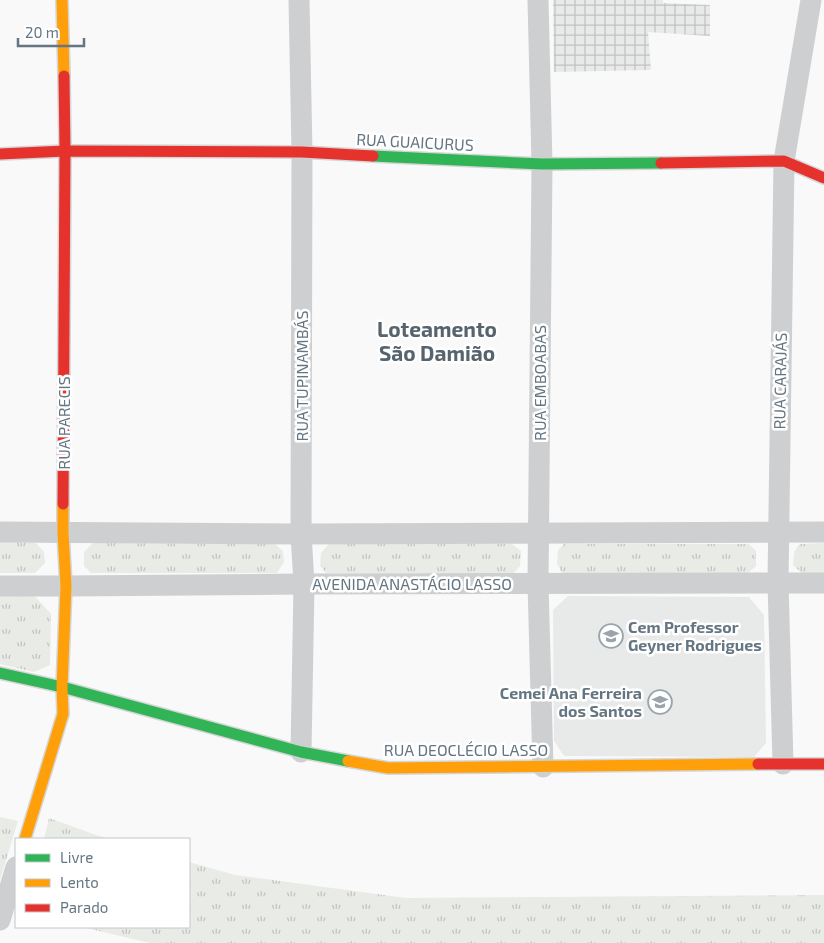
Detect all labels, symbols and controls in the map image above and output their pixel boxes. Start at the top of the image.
scale bar [18,15,84,47]
text: 20 m [25,23,59,41]
street label: RUA GUAICURUS [356,129,474,154]
street label: RUA TUPINAMBÁS [292,311,311,441]
district label: Loteamento São Damião [377,316,497,365]
street label: RUA EMBOABAS [530,325,549,441]
street label: RUA CARAJÁS [769,332,790,430]
street label: RUA PARECIS [54,376,73,470]
street label: AVENIDA ANASTÁCIO LASSO [312,574,512,593]
place label: Cem Professor Geyner Rodrigues [628,617,762,655]
school or university icon: Cem Professor Geyner Rodrigues [598,623,624,649]
place label: Cemei Ana Ferreira dos Santos [500,683,642,720]
school or university icon: Cemei Ana Ferreira dos Santos [647,689,673,715]
street label: RUA DEOCLÉCIO LASSO [384,740,548,759]
legend [15,838,190,928]
text: Livre [60,848,93,866]
text: Lento [60,873,99,891]
text: Parado [60,898,108,916]

